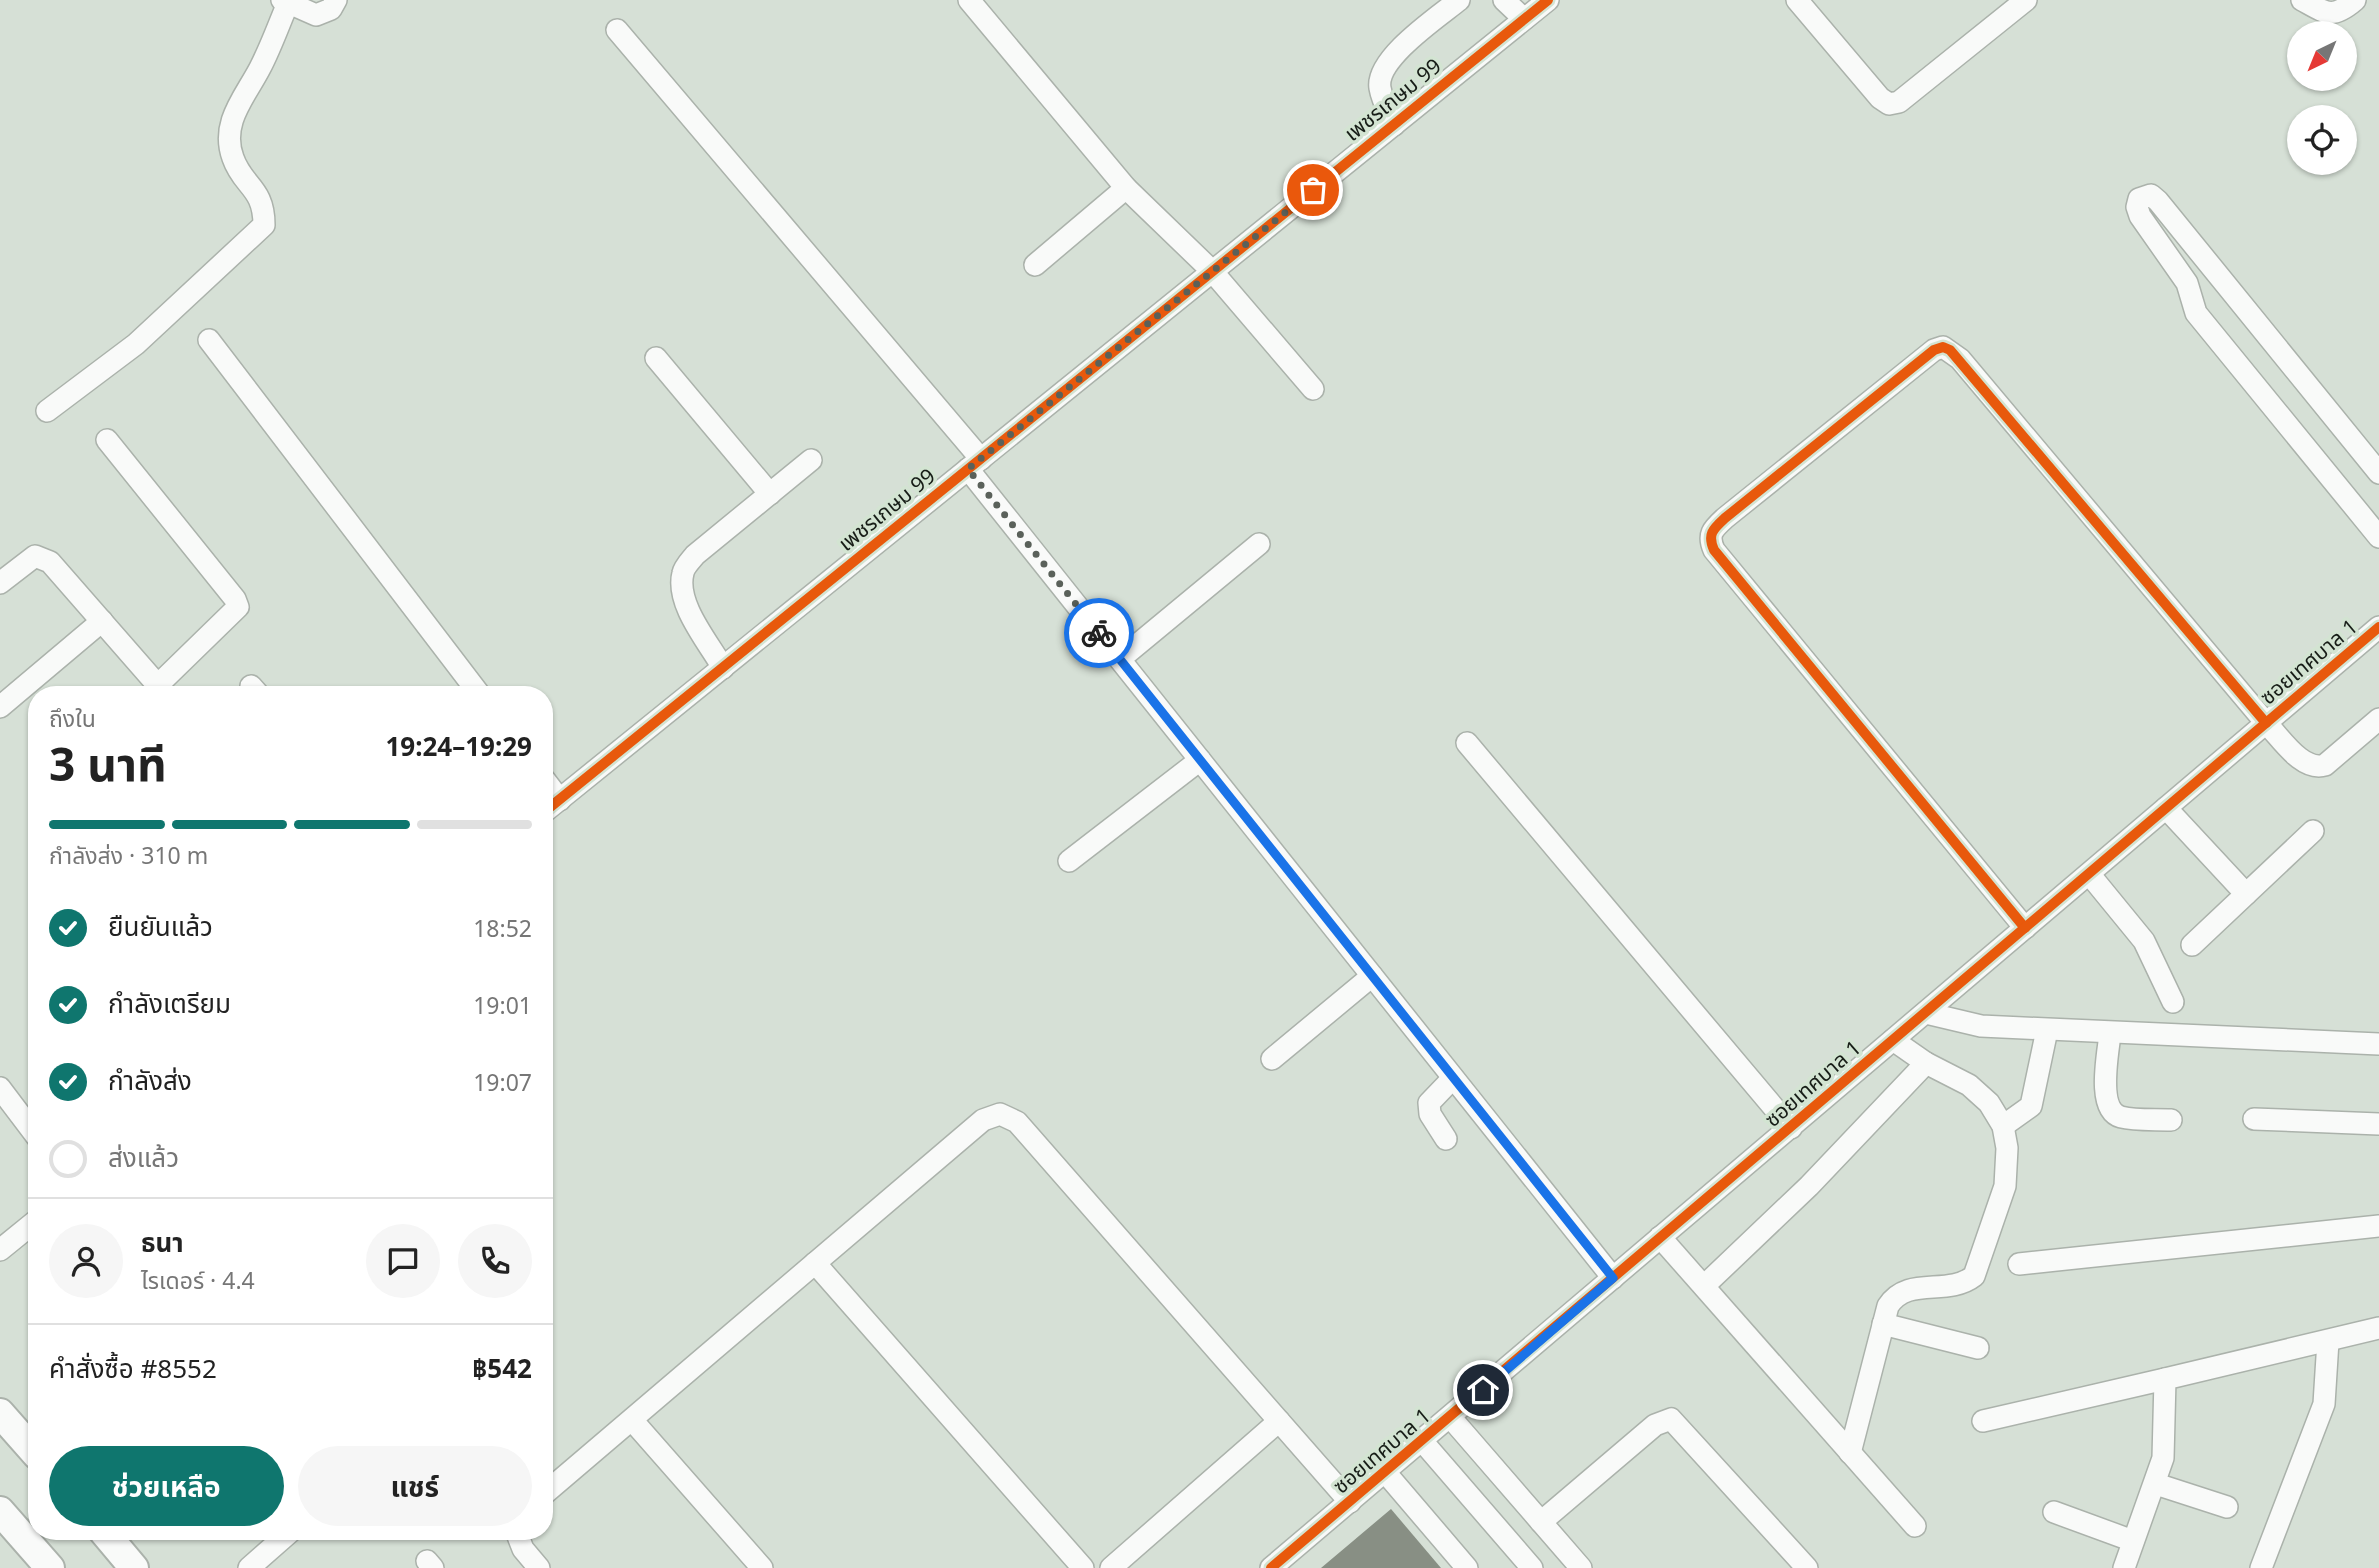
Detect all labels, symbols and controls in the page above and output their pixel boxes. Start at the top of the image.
north arrow [2287,21,2357,91]
map controls [2287,21,2357,175]
street label: เพชรเกษม 99 [1338,52,1447,147]
button: locate [2287,105,2357,175]
pin [1283,160,1343,220]
icon: bag [1294,171,1332,209]
street label: เพชรเกษม 99 [832,462,941,557]
courier [1064,598,1134,668]
street label: ซอยเทศบาล 1 [2254,612,2363,710]
icon: bike [1080,614,1118,652]
text: ถึงใน [49,702,96,734]
text: 19:24–19:29 [385,728,532,764]
text: 3 นาที [49,732,167,794]
text: กำลังส่ง · 310 m [49,839,208,871]
text: ยืนยันแล้ว [108,908,213,944]
icon: check [49,909,87,947]
text: 18:52 [473,912,532,944]
text: กำลังเตรียม [108,985,231,1021]
icon: check [49,986,87,1024]
text: 19:01 [473,989,532,1021]
street label: ซอยเทศบาล 1 [1758,1034,1866,1133]
text: กำลังส่ง [108,1062,192,1098]
icon: check [49,1063,87,1101]
text: 19:07 [473,1066,532,1098]
text: ส่งแล้ว [108,1139,179,1175]
button: person [49,1224,123,1298]
text: ธนา [141,1224,184,1260]
button: chat [366,1224,440,1298]
button: phone [458,1224,532,1298]
text: ไรเดอร์ · 4.4 [141,1264,255,1296]
text: คำสั่งซื้อ #8552 [49,1350,217,1386]
text: ฿542 [472,1350,532,1386]
pin [1453,1360,1513,1420]
icon: home [1464,1371,1502,1409]
street label: ซอยเทศบาล 1 [1327,1401,1436,1499]
button: ช่วยเหลือ [49,1446,284,1526]
button: แชร์ [298,1446,532,1526]

